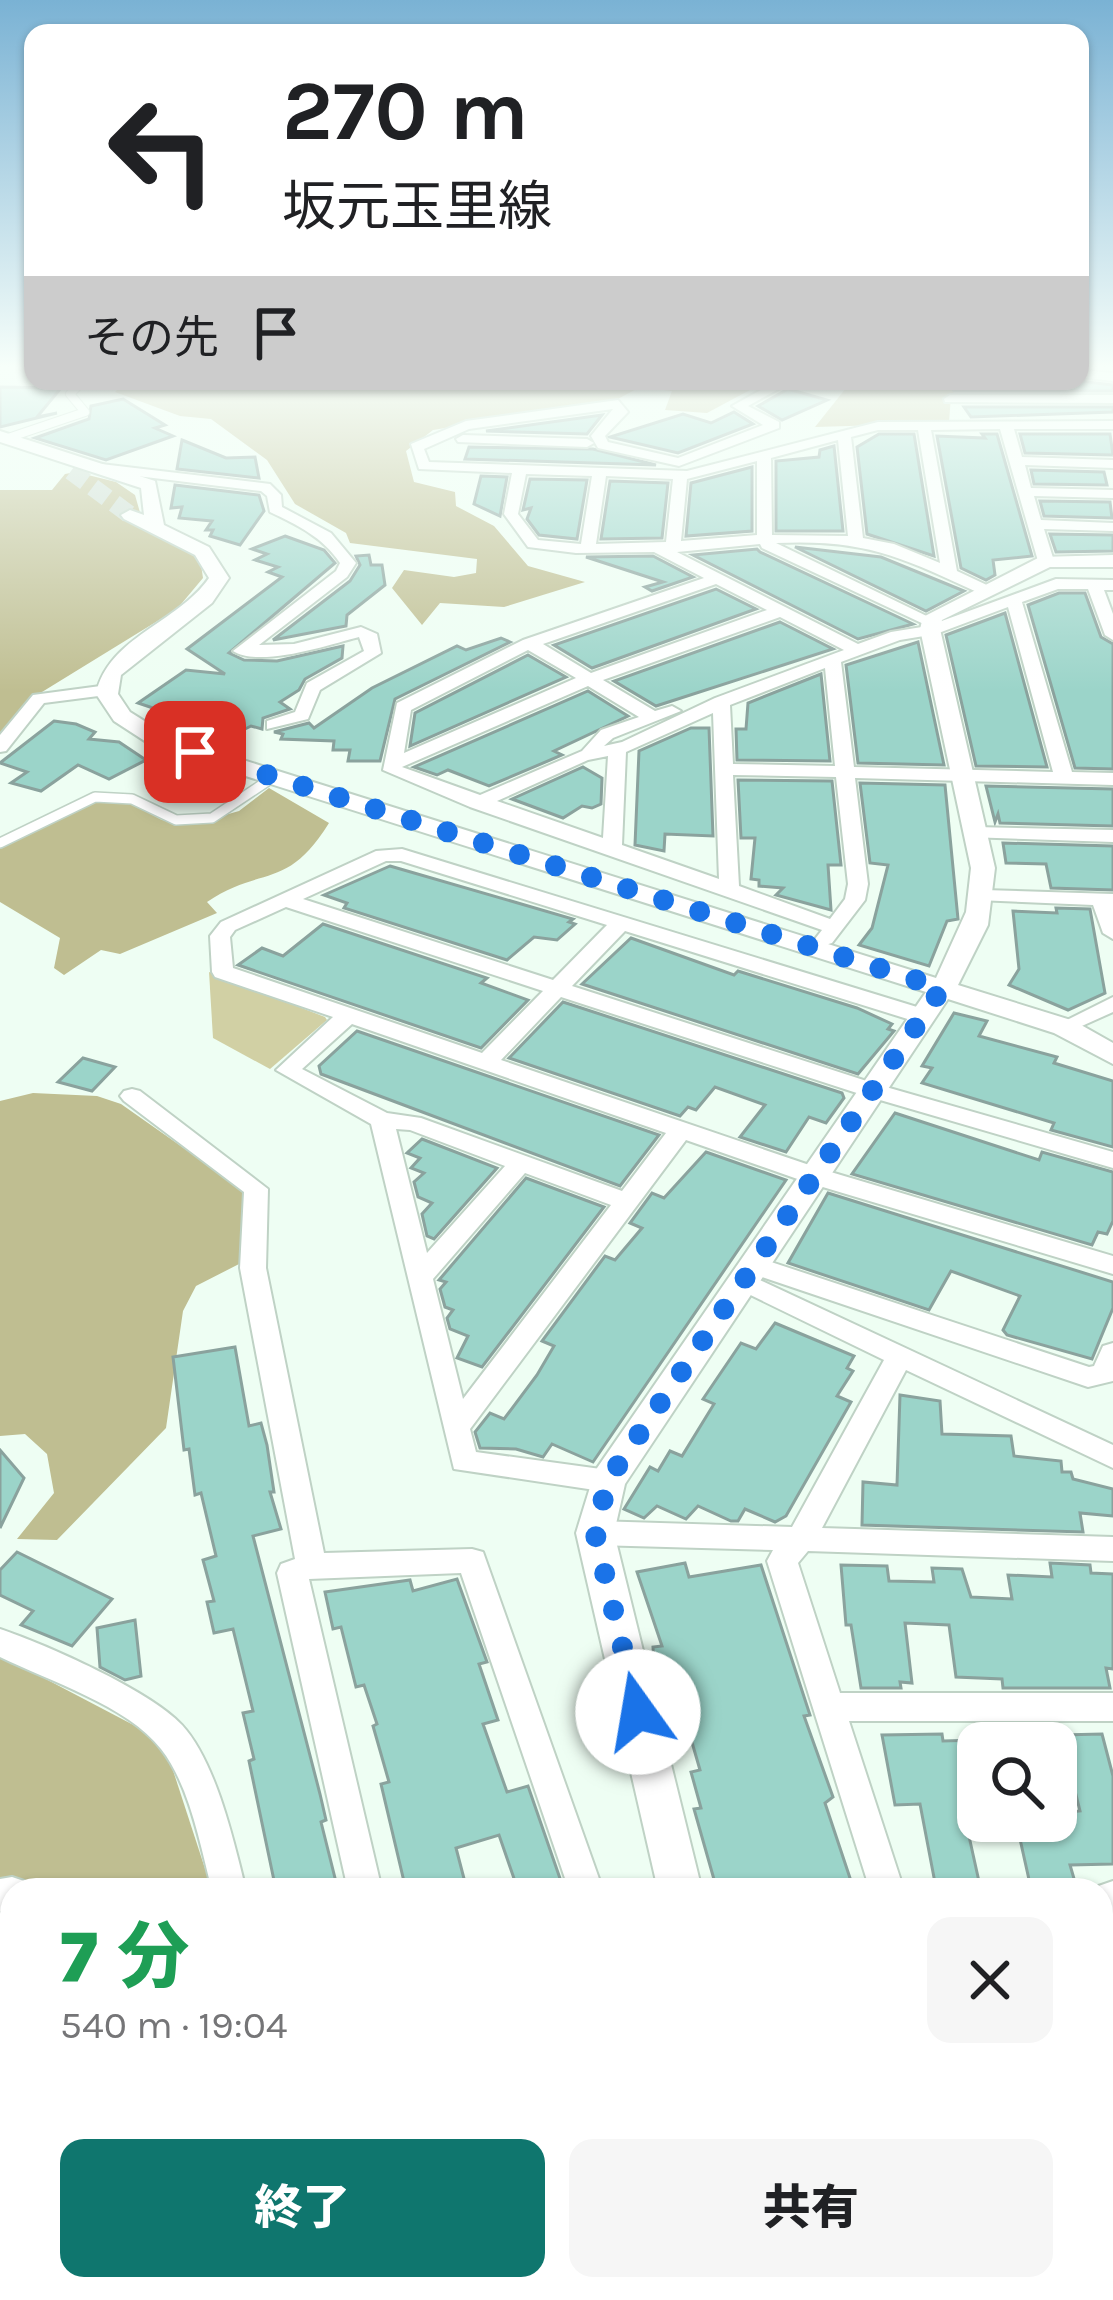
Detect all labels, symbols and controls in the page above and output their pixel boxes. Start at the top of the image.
text: 270 m [282,62,529,160]
icon: left [84,72,240,228]
text: 坂元玉里線 [282,175,552,239]
icon: arrive [243,300,309,366]
text: その先 [84,312,219,364]
pin [144,701,246,803]
icon: arrive [162,719,228,785]
position arrow [575,1649,701,1775]
map controls [957,1722,1077,1842]
button: search [957,1722,1077,1842]
text: 7 分 [60,1915,189,1999]
button: close [927,1917,1053,2043]
text: 540 m · 19:04 [60,2002,288,2048]
button: 終了 [60,2139,545,2277]
button: 共有 [569,2139,1053,2277]

